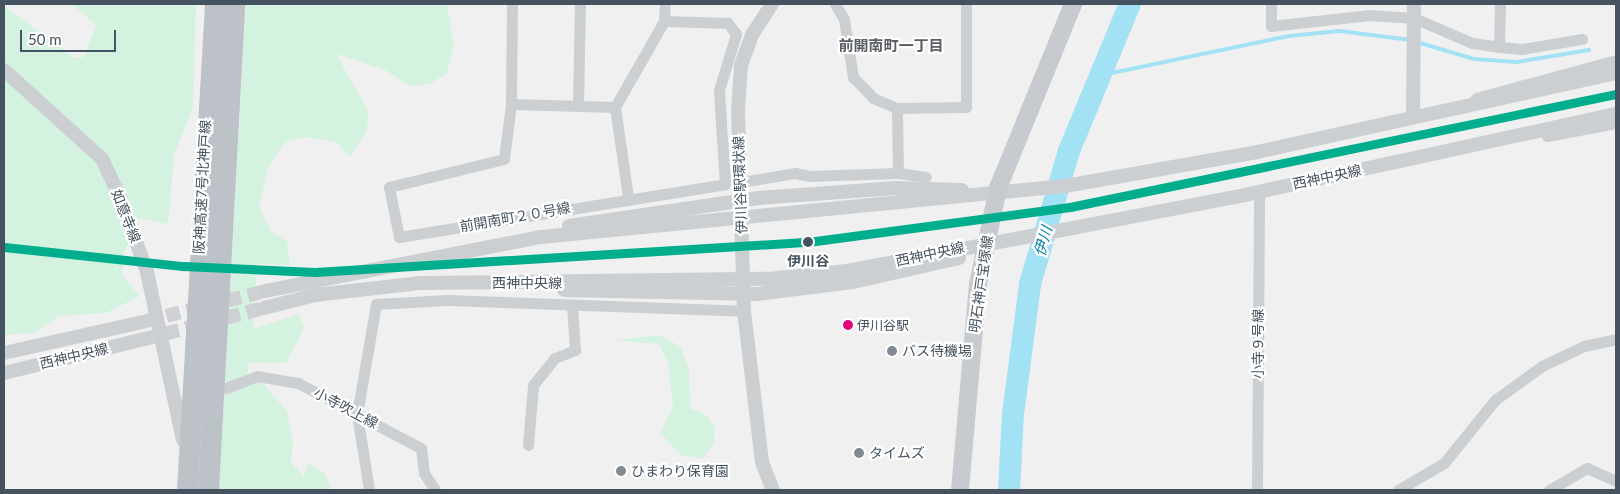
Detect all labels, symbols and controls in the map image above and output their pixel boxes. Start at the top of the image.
scale bar [22,20,119,52]
text: 50 m [28,30,62,48]
district label: 前開南町一丁目 [839,37,943,55]
street label: 阪神高速7号北神戸線 [190,120,214,254]
street label: 伊川谷駅環状線 [730,136,750,234]
street label: 西神中央線 [1291,162,1363,192]
street label: 如意寺線 [108,187,144,245]
street label: 前開南町２０号線 [458,199,572,235]
water label: 伊川 [1030,224,1056,258]
marker: 伊川谷 [799,233,817,251]
street label: 明石神戸宝塚線 [966,234,996,334]
street label: 西神中央線 [894,239,966,269]
place label: 伊川谷 [787,253,829,269]
street label: 西神中央線 [492,275,562,291]
street label: 小寺９号線 [1250,309,1266,379]
place label: 伊川谷駅 [857,317,909,333]
marker: 伊川谷駅 [843,320,853,330]
street label: 西神中央線 [38,340,110,372]
place label: バス待機場 [902,343,972,359]
marker: バス待機場 [886,345,898,357]
street label: 小寺吹上線 [311,384,381,432]
place label: タイムズ [869,445,925,461]
marker: タイムズ [853,447,865,459]
place label: ひまわり保育園 [631,463,729,479]
marker: ひまわり保育園 [615,465,627,477]

